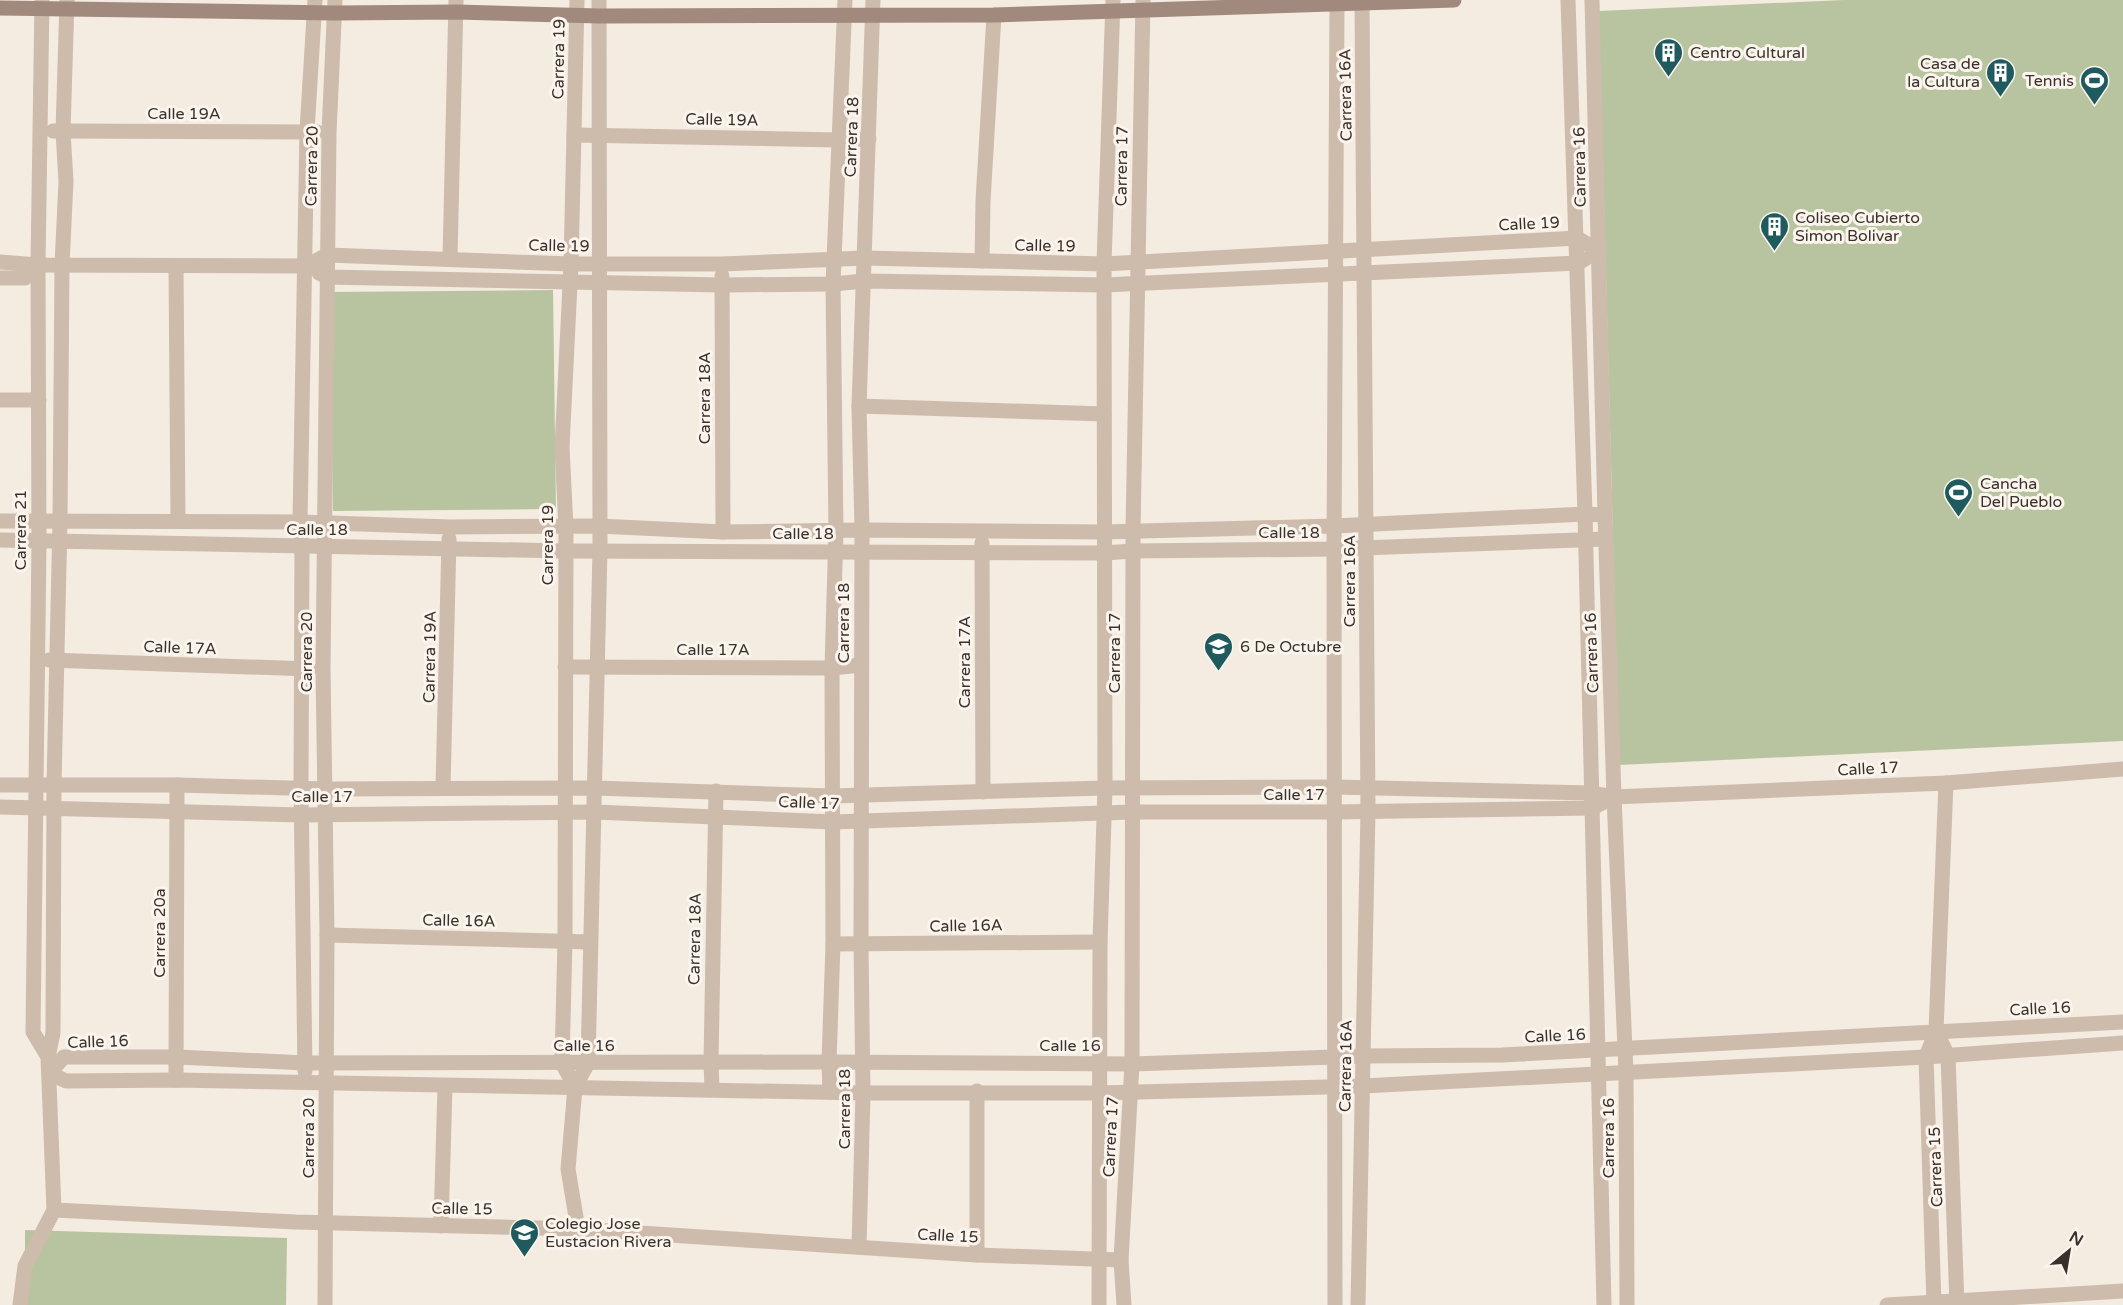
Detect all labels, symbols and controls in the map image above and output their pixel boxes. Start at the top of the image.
street label: Carrera 19 [548,19,570,99]
building icon: Centro Cultural [1653,36,1685,78]
place label: Centro Cultural [1690,43,1805,63]
street label: Carrera 16A [1335,49,1357,141]
place label: Casa de la Cultura [1907,54,1980,92]
building icon: Casa de la Cultura [1985,56,2017,98]
sports icon: Tennis [2079,64,2111,106]
place label: Tennis [2025,71,2074,91]
street label: Carrera 18 [841,96,863,178]
street label: Calle 19A [147,104,221,124]
street label: Calle 19A [685,109,759,131]
street label: Carrera 20 [301,126,323,206]
street label: Carrera 17 [1111,126,1133,206]
street label: Carrera 16 [1569,127,1591,207]
place label: Coliseo Cubierto Simon Bolivar [1795,208,1920,246]
building icon: Coliseo Cubierto Simon Bolivar [1758,210,1790,252]
street label: Calle 19 [1498,212,1560,236]
street label: Calle 19 [528,235,590,257]
street label: Calle 19 [1014,235,1076,257]
street label: Carrera 18A [695,352,715,444]
place label: Cancha Del Pueblo [1980,474,2062,512]
sports icon: Cancha Del Pueblo [1943,476,1975,518]
street label: Carrera 21 [11,490,31,570]
street label: Carrera 19 [538,505,558,585]
street label: Calle 18 [286,520,348,540]
street label: Calle 18 [1258,523,1320,543]
street label: Calle 18 [772,524,834,544]
street label: Carrera 16A [1340,535,1360,627]
street label: Carrera 18 [834,583,854,663]
street label: Carrera 19A [419,611,441,703]
street label: Carrera 20 [297,612,317,692]
street label: Carrera 16 [1581,612,1603,694]
street label: Carrera 17 [1105,613,1125,693]
street label: Carrera 17A [955,616,975,708]
school or university icon: 6 De Octubre [1203,630,1235,672]
street label: Calle 17A [143,637,217,659]
place label: 6 De Octubre [1240,637,1341,657]
street label: Calle 17A [676,640,750,660]
street label: Calle 17 [1837,757,1899,781]
street label: Calle 17 [1263,785,1325,805]
street label: Calle 17 [291,787,353,807]
street label: Calle 17 [778,792,840,814]
street label: Carrera 20a [150,888,170,978]
street label: Carrera 18A [684,893,706,985]
street label: Calle 16A [422,910,496,932]
street label: Calle 16A [929,915,1003,937]
street label: Calle 16 [2009,997,2071,1021]
street label: Carrera 16A [1335,1020,1357,1112]
street label: Calle 16 [1524,1024,1586,1048]
street label: Calle 16 [67,1031,129,1053]
street label: Calle 16 [553,1036,615,1056]
street label: Calle 16 [1039,1036,1101,1056]
street label: Carrera 18 [835,1069,855,1149]
street label: Carrera 17 [1099,1096,1123,1178]
street label: Carrera 20 [299,1098,319,1178]
street label: Carrera 16 [1599,1098,1619,1178]
street label: Carrera 15 [1925,1126,1947,1208]
street label: Calle 15 [431,1198,493,1220]
place label: Colegio Jose Eustacion Rivera [545,1214,672,1252]
school or university icon: Colegio Jose Eustacion Rivera [508,1216,540,1258]
north arrow [2039,1221,2099,1281]
street label: Calle 15 [917,1224,979,1248]
text: N [2065,1227,2087,1251]

